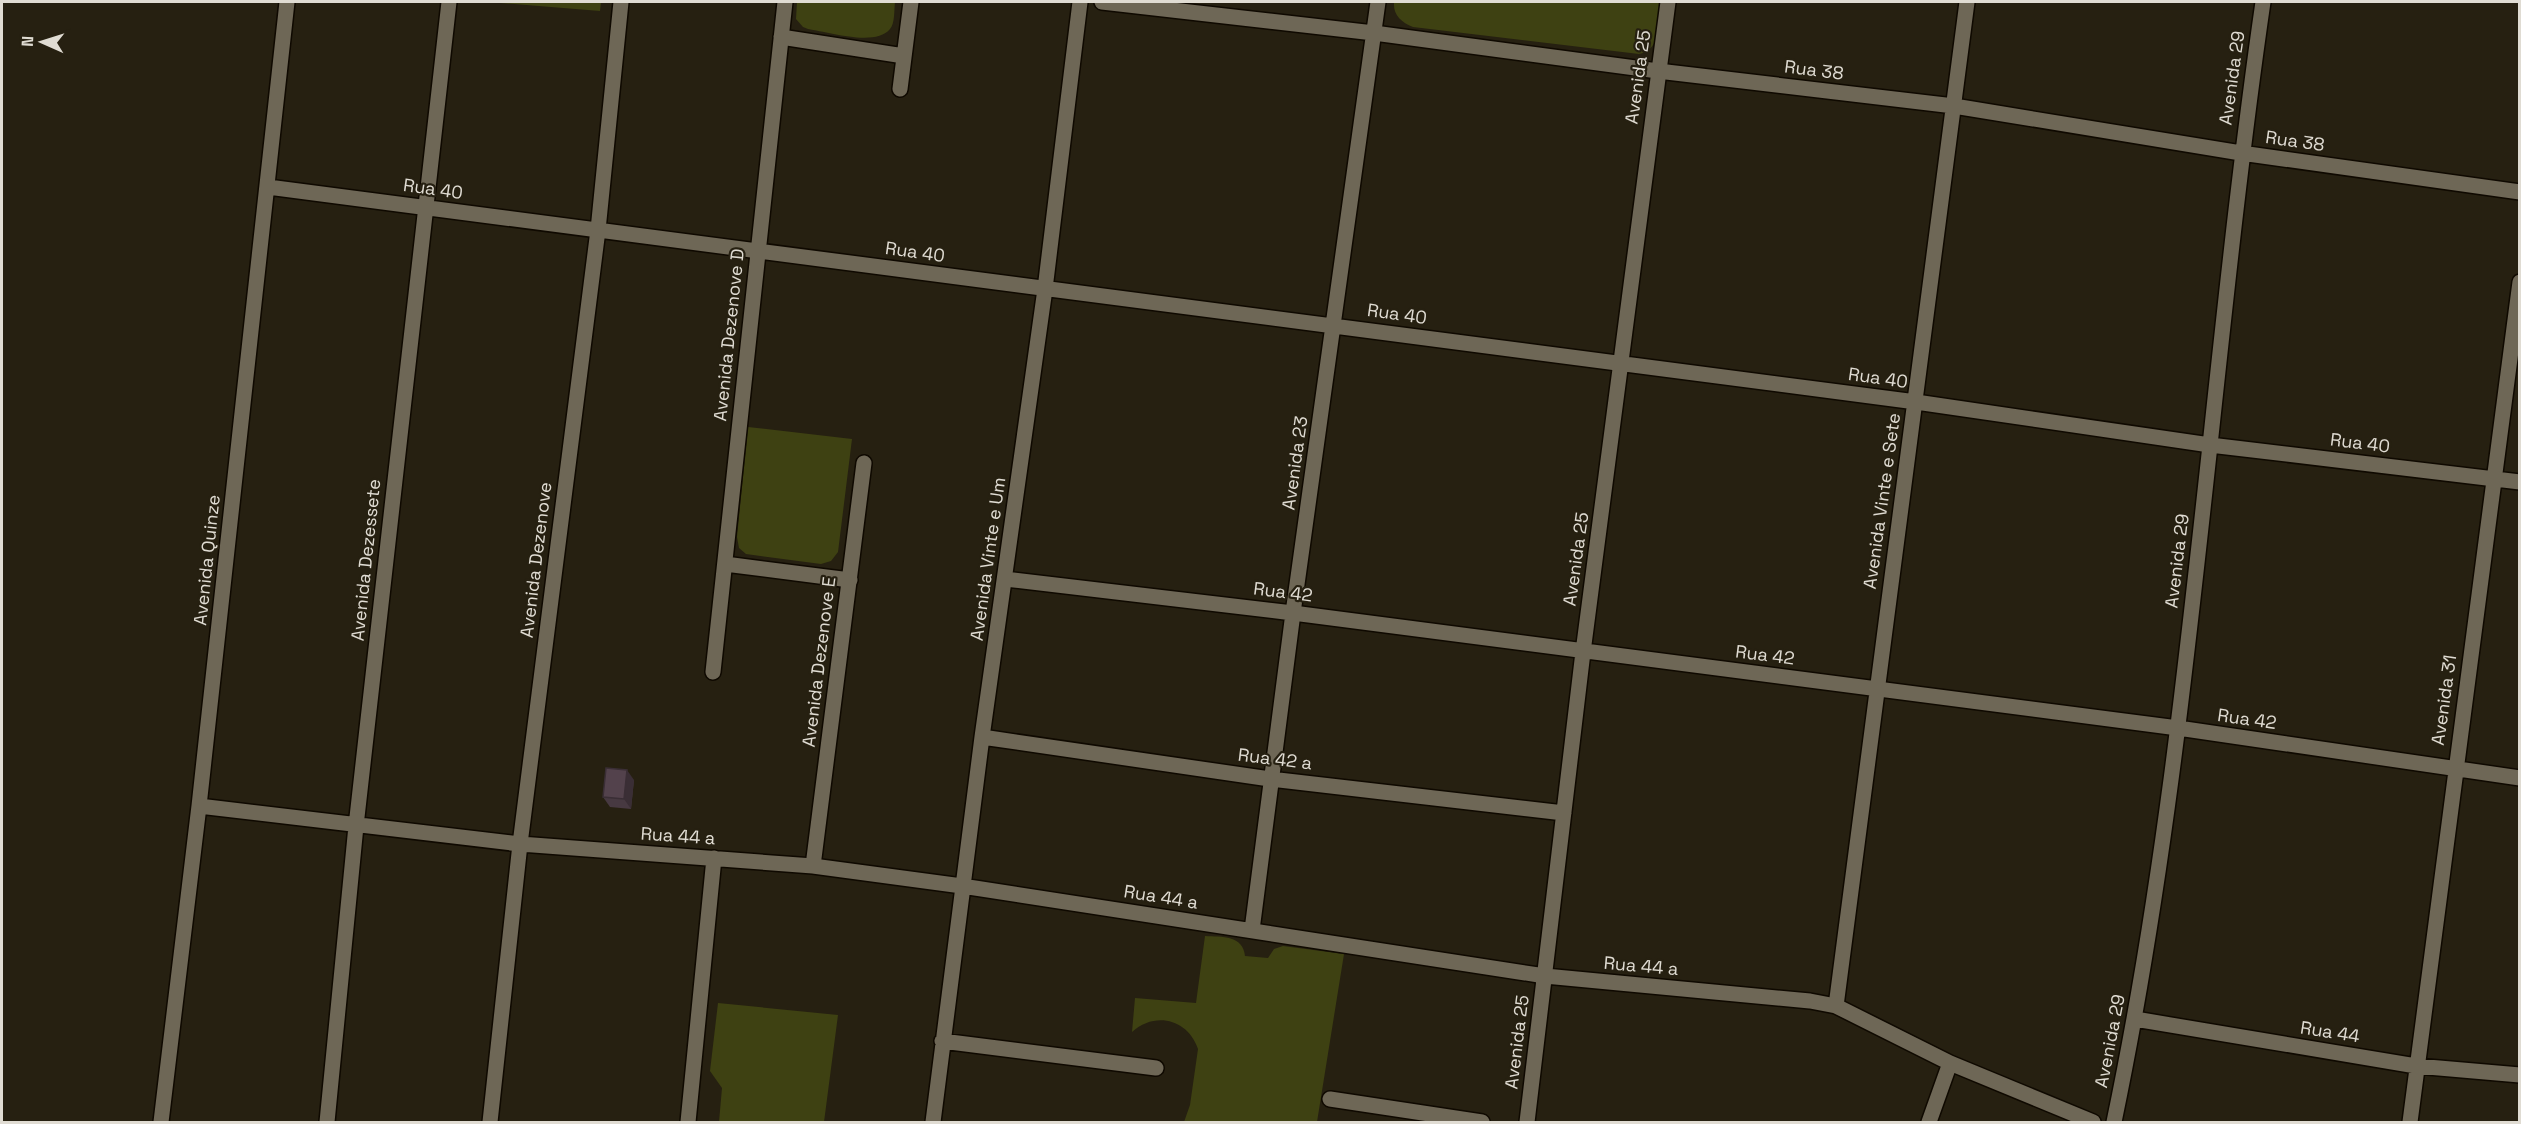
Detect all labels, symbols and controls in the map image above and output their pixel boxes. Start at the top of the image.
north arrow [12,12,72,72]
street label: Avenida 25 [1620,28,1655,125]
street label: Avenida 29 [2214,29,2249,126]
text: N [17,35,38,47]
street label: Rua 38 [1783,54,1845,85]
street label: Rua 38 [2264,125,2326,156]
street label: Rua 40 [402,173,464,204]
street label: Rua 40 [884,236,946,267]
street label: Avenida Dezenove D [708,248,749,422]
street label: Rua 40 [1366,298,1428,329]
street label: Rua 40 [1847,362,1909,393]
street label: Avenida Vinte e Sete [1858,411,1905,590]
street label: Avenida 23 [1277,414,1312,511]
street label: Rua 40 [2329,427,2391,458]
street label: Avenida Vinte e Um [965,476,1010,642]
street label: Avenida Dezessete [346,478,385,642]
street label: Avenida Dezenove [515,481,556,639]
street label: Avenida Quinze [188,493,225,626]
street label: Avenida 25 [1558,510,1593,607]
street label: Avenida 29 [2159,512,2194,609]
street label: Avenida Dezenove E [797,575,840,748]
street label: Rua 42 [1252,576,1314,607]
street label: Rua 42 [1734,639,1796,670]
street label: Avenida 31 [2426,653,2461,747]
street label: Rua 42 [2216,703,2278,734]
street label: Rua 42 a [1237,743,1313,774]
street label: Rua 44 a [640,821,716,850]
street label: Rua 44 a [1122,879,1200,914]
street label: Rua 44 a [1603,951,1679,980]
street label: Avenida 29 [2089,992,2130,1090]
street label: Avenida 25 [1499,994,1534,1090]
street label: Rua 44 [2299,1015,2361,1048]

